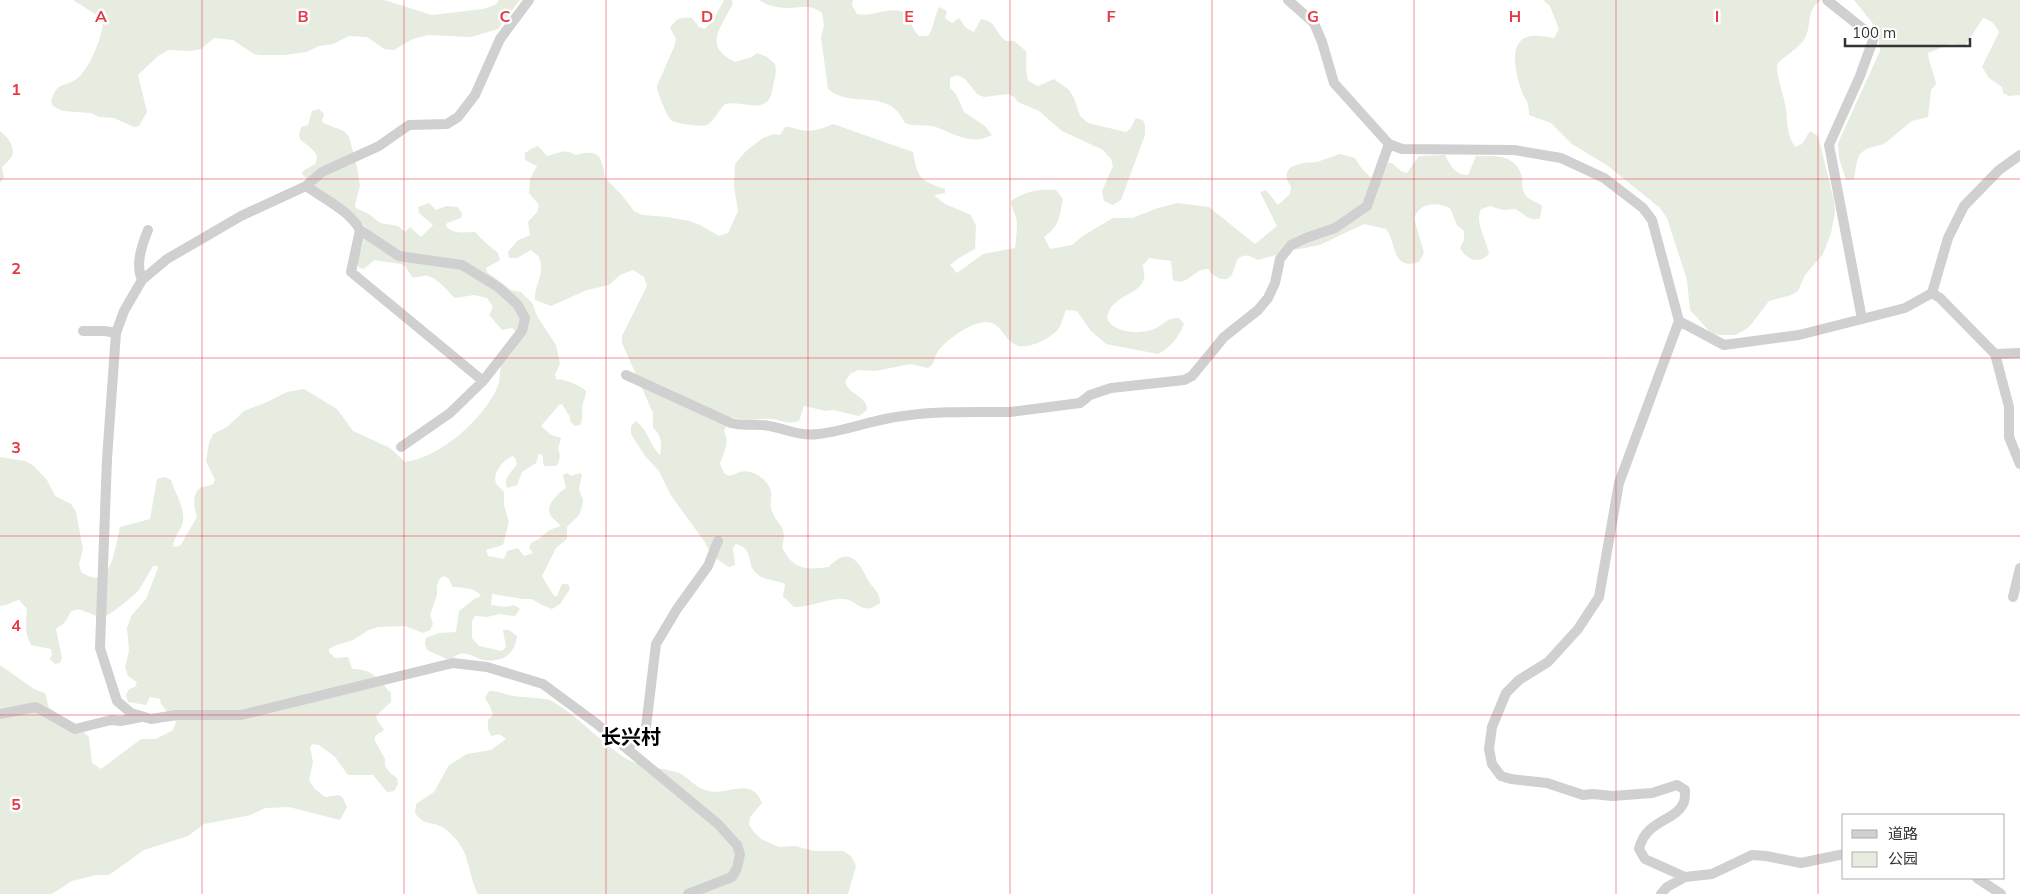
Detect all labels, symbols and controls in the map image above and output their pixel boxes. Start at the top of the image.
text: A [95,6,107,26]
text: B [297,6,309,26]
text: C [500,6,511,26]
text: D [701,6,713,26]
text: E [904,6,914,26]
text: F [1106,6,1116,26]
text: G [1307,6,1319,26]
text: H [1509,6,1521,26]
text: I [1715,6,1719,26]
scale bar [1845,15,1970,47]
text: 100 m [1852,23,1896,42]
text: 1 [11,79,21,99]
text: 2 [11,258,21,278]
text: 3 [11,437,21,457]
text: 4 [11,615,21,635]
district label: 长兴村 [601,724,661,749]
text: 5 [11,794,21,814]
legend [1842,814,2005,879]
text: 道路 [1888,824,1918,843]
text: 公园 [1888,849,1918,868]

